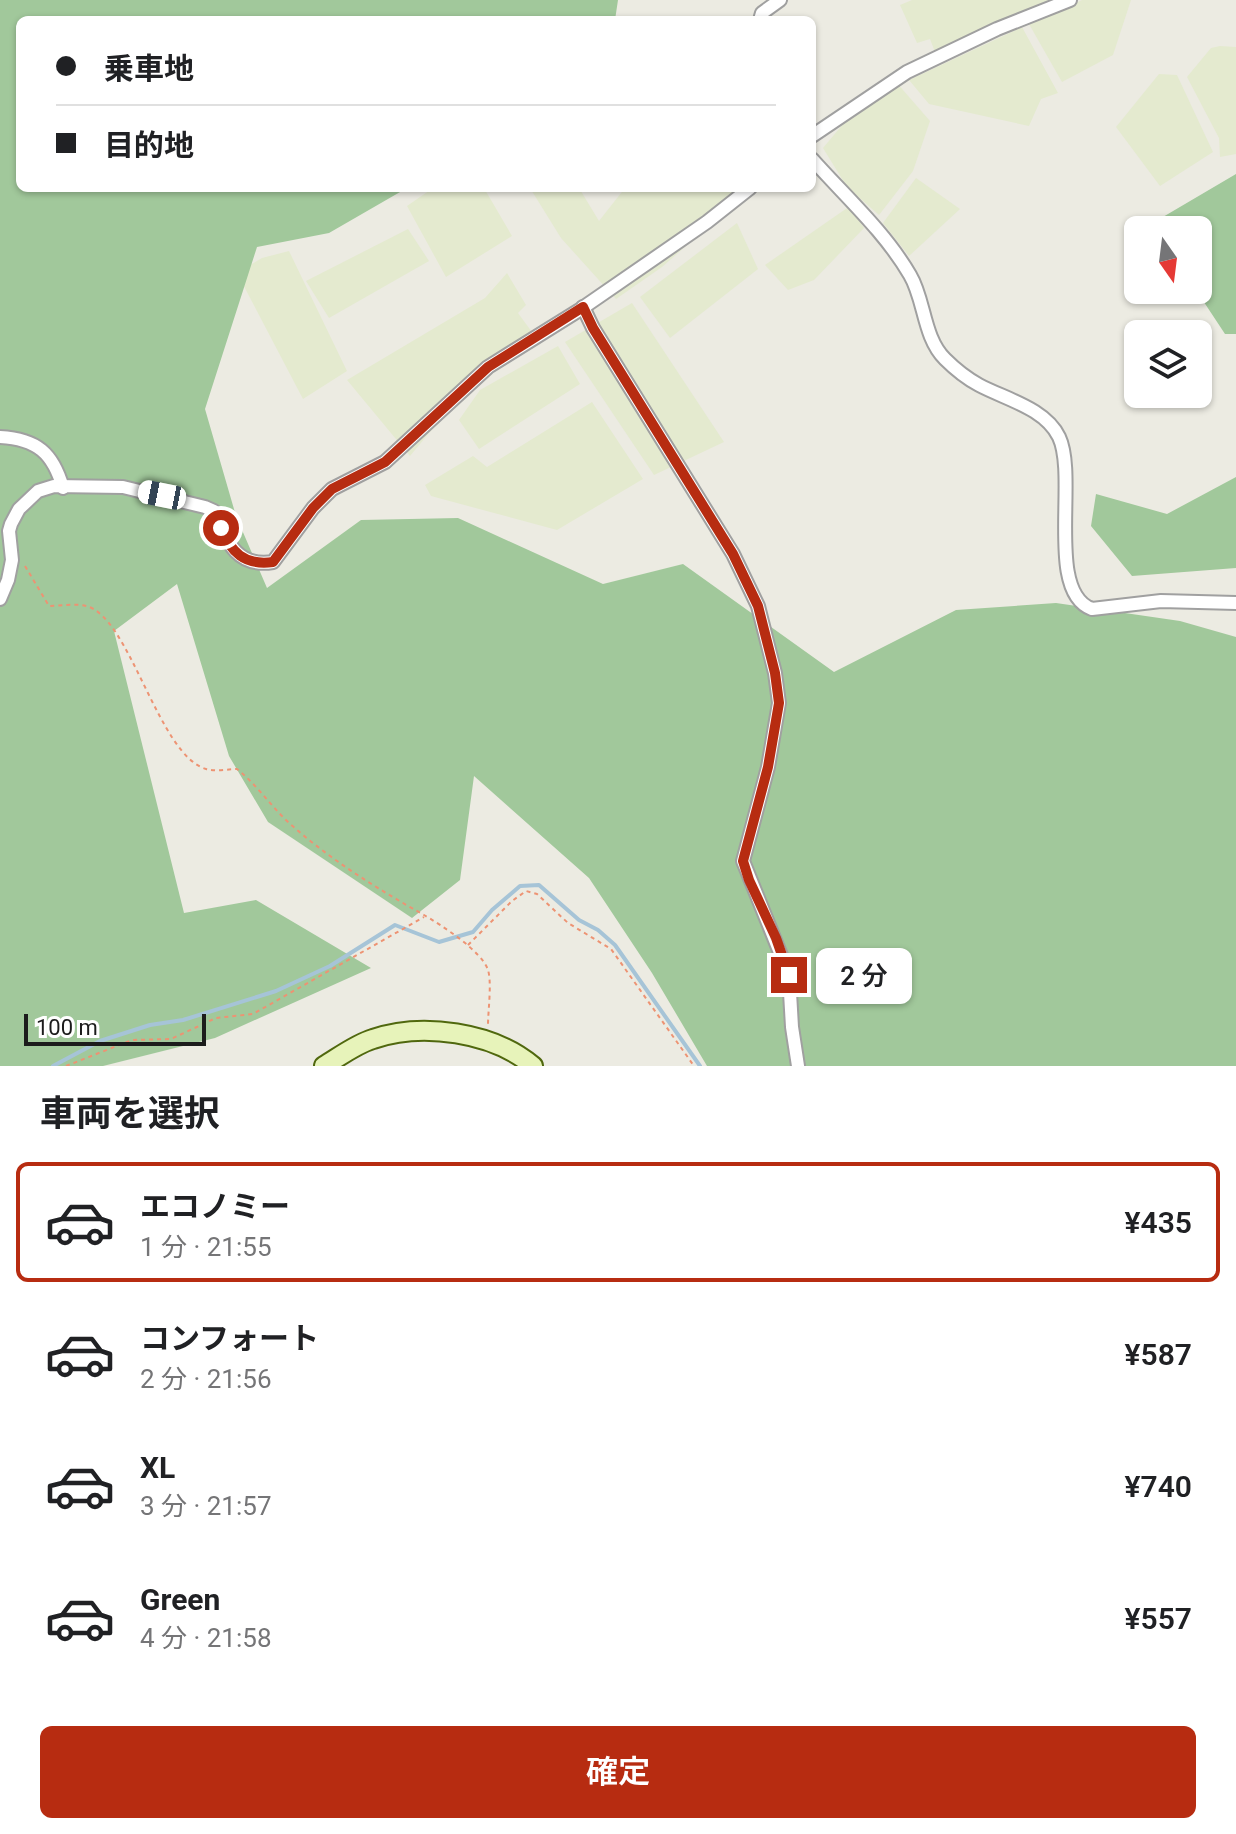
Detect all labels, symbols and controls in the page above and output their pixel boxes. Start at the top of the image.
text: 乗車地 [104,51,194,86]
text: 目的地 [104,128,194,163]
north arrow [1124,216,1212,304]
map controls [1124,216,1212,408]
button: layers [1124,320,1212,408]
car [136,479,188,511]
route start [203,510,239,546]
callout: 2 分 [817,947,913,1003]
route end [771,957,807,993]
text: 2 分 [840,961,888,991]
scale bar [24,1010,206,1046]
text: 100 m [36,1015,98,1040]
text: 車両を選択 [40,1093,220,1135]
icon: car [44,1186,116,1258]
text: エコノミー [140,1189,290,1224]
text: ¥435 [1125,1205,1192,1240]
text: 1 分 · 21:55 [140,1232,272,1262]
icon: car [44,1318,116,1390]
text: コンフォート [140,1321,319,1356]
text: ¥587 [1125,1337,1192,1372]
text: 2 分 · 21:56 [140,1364,272,1394]
icon: car [44,1450,116,1522]
text: XL [140,1450,175,1485]
text: ¥740 [1125,1469,1192,1504]
text: 3 分 · 21:57 [140,1491,272,1521]
icon: car [44,1582,116,1654]
text: Green [140,1582,220,1617]
text: ¥557 [1125,1601,1192,1636]
text: 4 分 · 21:58 [140,1623,272,1653]
button: 確定 [40,1726,1196,1818]

